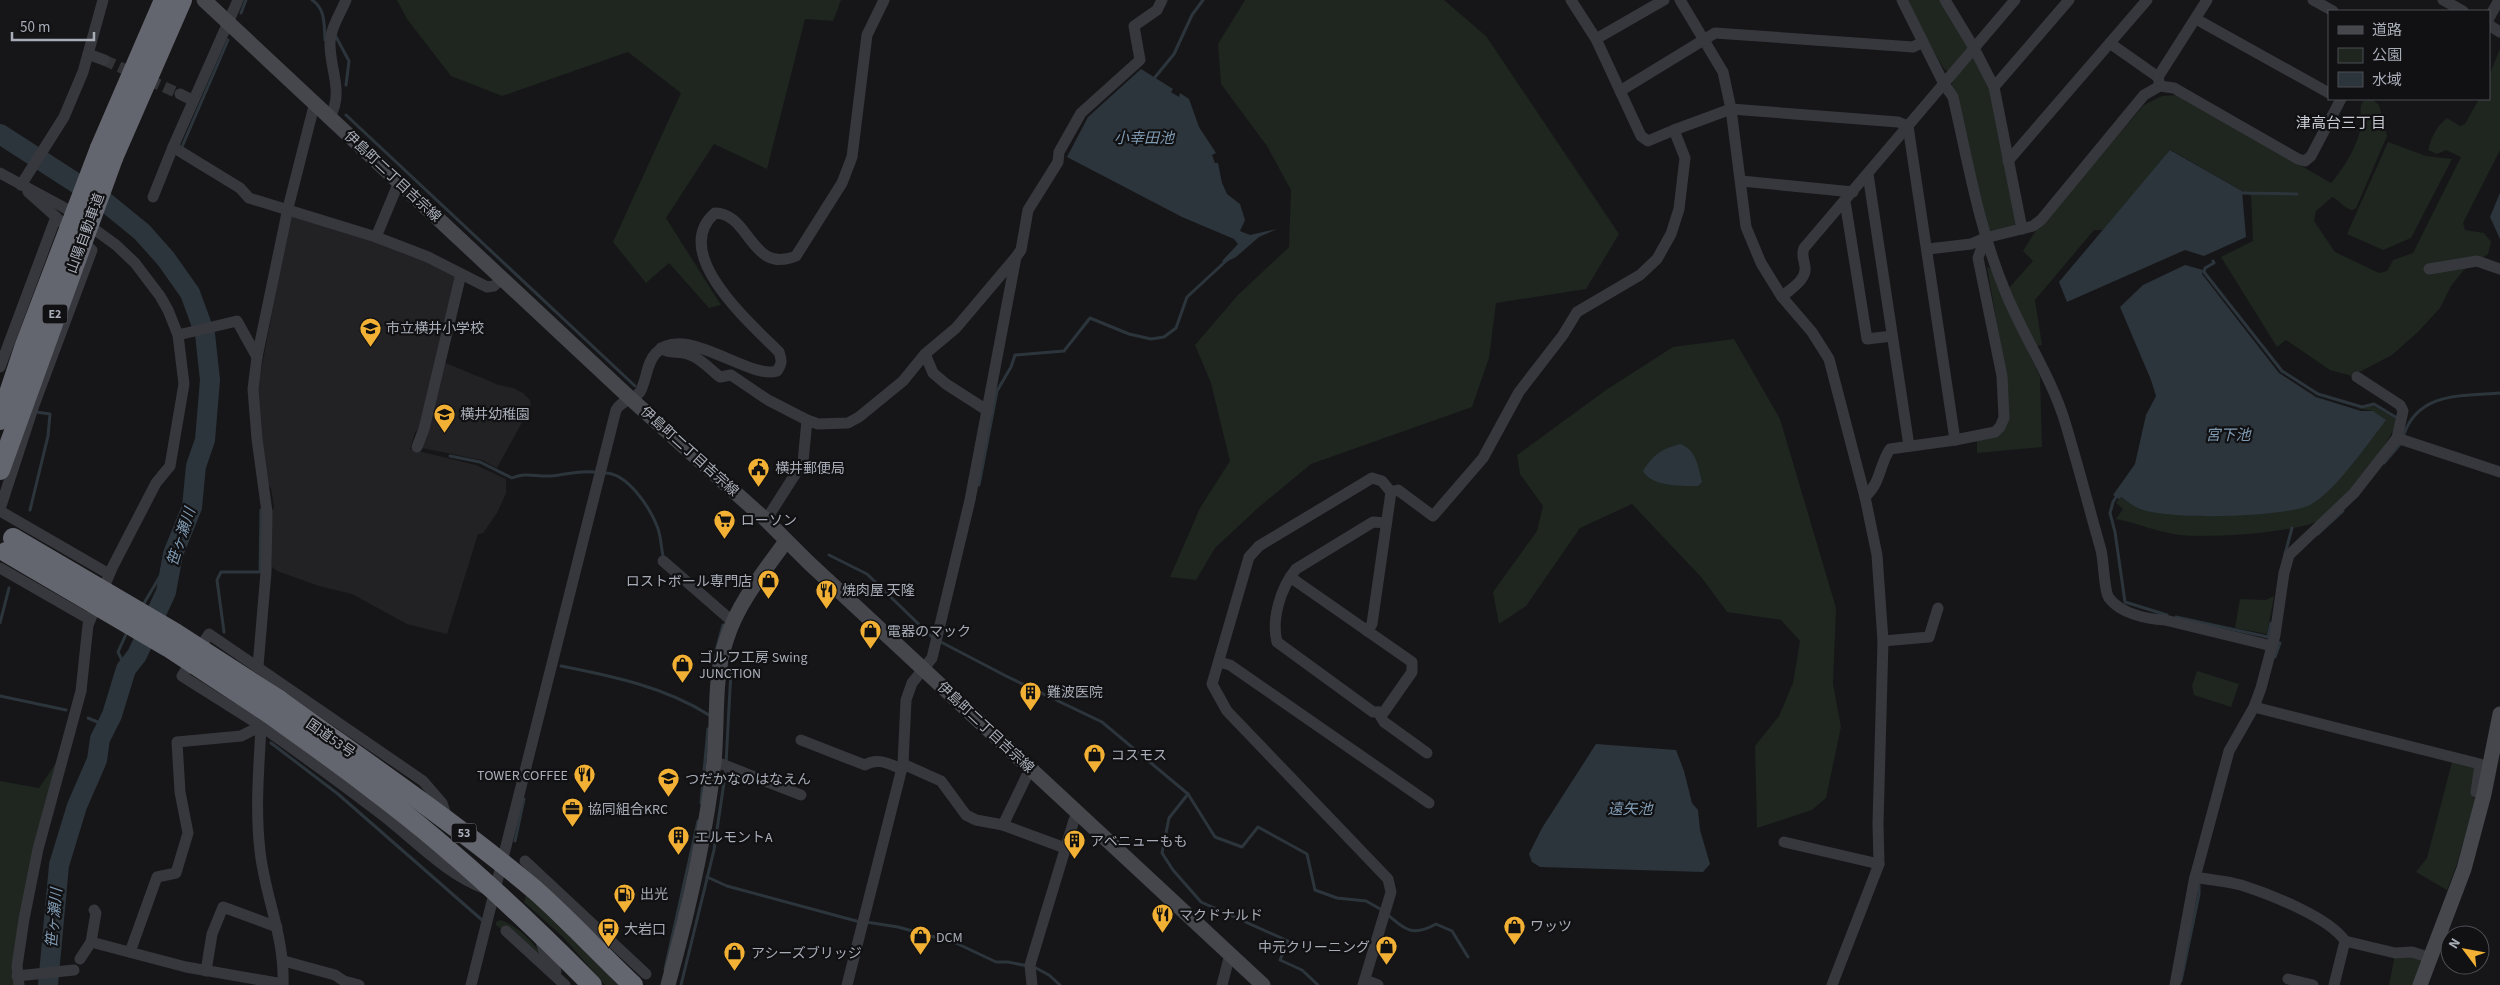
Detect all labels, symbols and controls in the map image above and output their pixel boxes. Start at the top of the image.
scale bar [12,10,95,42]
legend [2328,10,2490,100]
text: 50 m [20,17,50,38]
text: 道路 [2372,20,2402,41]
text: 公園 [2372,45,2402,66]
text: 水域 [2372,70,2402,91]
district label: 津高台三丁目 [2296,113,2386,134]
street label: 伊島町二丁目吉宗線 [339,126,445,227]
water label: 小幸田池 [1114,128,1176,149]
street label: 山陽自動車道 [62,190,110,276]
road number: E2 [42,304,68,324]
school or university icon: 市立横井小学校 [358,316,382,347]
place label: 市立横井小学校 [386,319,484,339]
school or university icon: 横井幼稚園 [432,402,456,433]
street label: 伊島町二丁目吉宗線 [636,402,743,501]
place label: 横井幼稚園 [460,405,530,425]
water label: 宮下池 [2205,425,2252,446]
public building icon: 横井郵便局 [747,456,771,487]
place label: 横井郵便局 [775,459,845,479]
water label: 笹ヶ瀬川 [162,503,201,569]
supermarket icon: ローソン [713,508,737,539]
place label: ローソン [741,511,797,531]
shop icon: ロストボール専門店 [756,569,780,600]
place label: ロストボール専門店 [626,572,752,592]
restaurant icon: 焼肉屋 天隆 [814,578,838,609]
place label: 焼肉屋 天隆 [842,581,915,601]
shop icon: 電器のマック [859,619,883,650]
place label: 電器のマック [887,622,971,642]
place label: ゴルフ工房 Swing JUNCTION [699,648,808,684]
shop icon: ゴルフ工房 Swing JUNCTION [671,653,695,684]
street label: 伊島町二丁目吉宗線 [932,677,1038,778]
building icon: 難波医院 [1019,680,1043,711]
place label: 難波医院 [1047,683,1103,703]
street label: 国道53号 [302,715,359,763]
shop icon: コスモス [1083,743,1107,774]
place label: コスモス [1111,746,1167,766]
restaurant icon: TOWER COFFEE [572,763,596,794]
place label: TOWER COFFEE [477,766,568,786]
school or university icon: つだかなのはなえん [657,767,681,798]
place label: つだかなのはなえん [685,770,811,790]
office icon: 協同組合KRC [560,797,584,828]
water label: 遠矢池 [1607,799,1654,820]
place label: 協同組合KRC [588,800,668,820]
road number: 53 [452,824,476,842]
building icon: エルモントA [667,825,691,856]
place label: エルモントA [695,828,773,848]
building icon: アベニューもも [1062,829,1086,860]
place label: アベニューもも [1090,832,1188,852]
fuel station icon: 出光 [612,882,636,913]
water label: 笹ヶ瀬川 [41,885,68,949]
place label: 出光 [640,885,668,905]
restaurant icon: マクドナルド [1151,903,1175,934]
place label: マクドナルド [1179,906,1263,926]
shop icon: ワッツ [1502,914,1526,945]
bus stop icon: 大岩口 [596,917,620,948]
place label: ワッツ [1530,917,1572,937]
place label: 大岩口 [624,920,666,940]
shop icon: DCM [908,925,932,956]
north arrow [2440,925,2490,975]
place label: DCM [936,928,963,948]
text: N [2444,934,2466,953]
shop icon: 中元クリーニング [1374,935,1398,966]
place label: 中元クリーニング [1258,938,1370,958]
shop icon: アシーズブリッジ [723,941,747,972]
place label: アシーズブリッジ [751,944,862,964]

